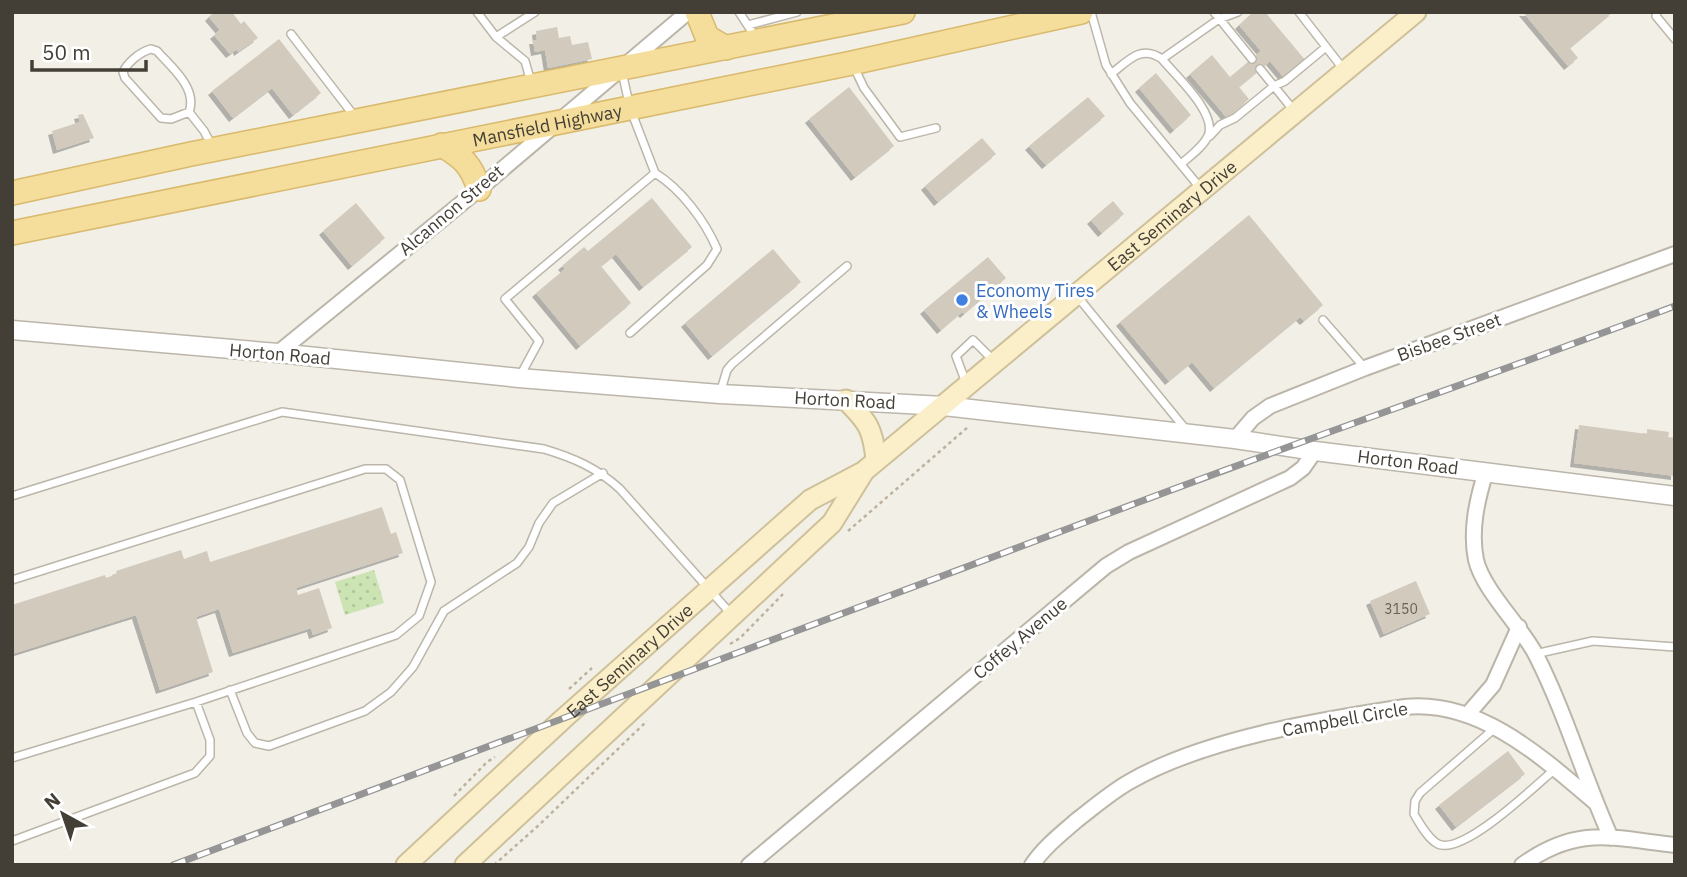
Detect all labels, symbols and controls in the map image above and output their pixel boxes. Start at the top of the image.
scale bar [32,28,145,72]
text: 50 m [42,38,91,66]
street label: Mansfield Highway [470,98,624,151]
street label: East Seminary Drive [1102,155,1241,276]
street label: Alcannon Street [394,160,508,260]
place label: Economy Tires & Wheels [976,279,1094,323]
marker: Economy Tires & Wheels [954,292,970,308]
street label: Bisbee Street [1394,308,1504,366]
street label: Horton Road [228,338,332,370]
street label: Horton Road [794,386,896,414]
street label: Horton Road [1356,444,1460,480]
street label: Coffey Avenue [968,592,1072,684]
street label: East Seminary Drive [561,598,697,722]
house number: 3150 [1384,600,1418,618]
street label: Campbell Circle [1280,697,1410,741]
north arrow [28,779,98,849]
text: N [39,787,65,815]

